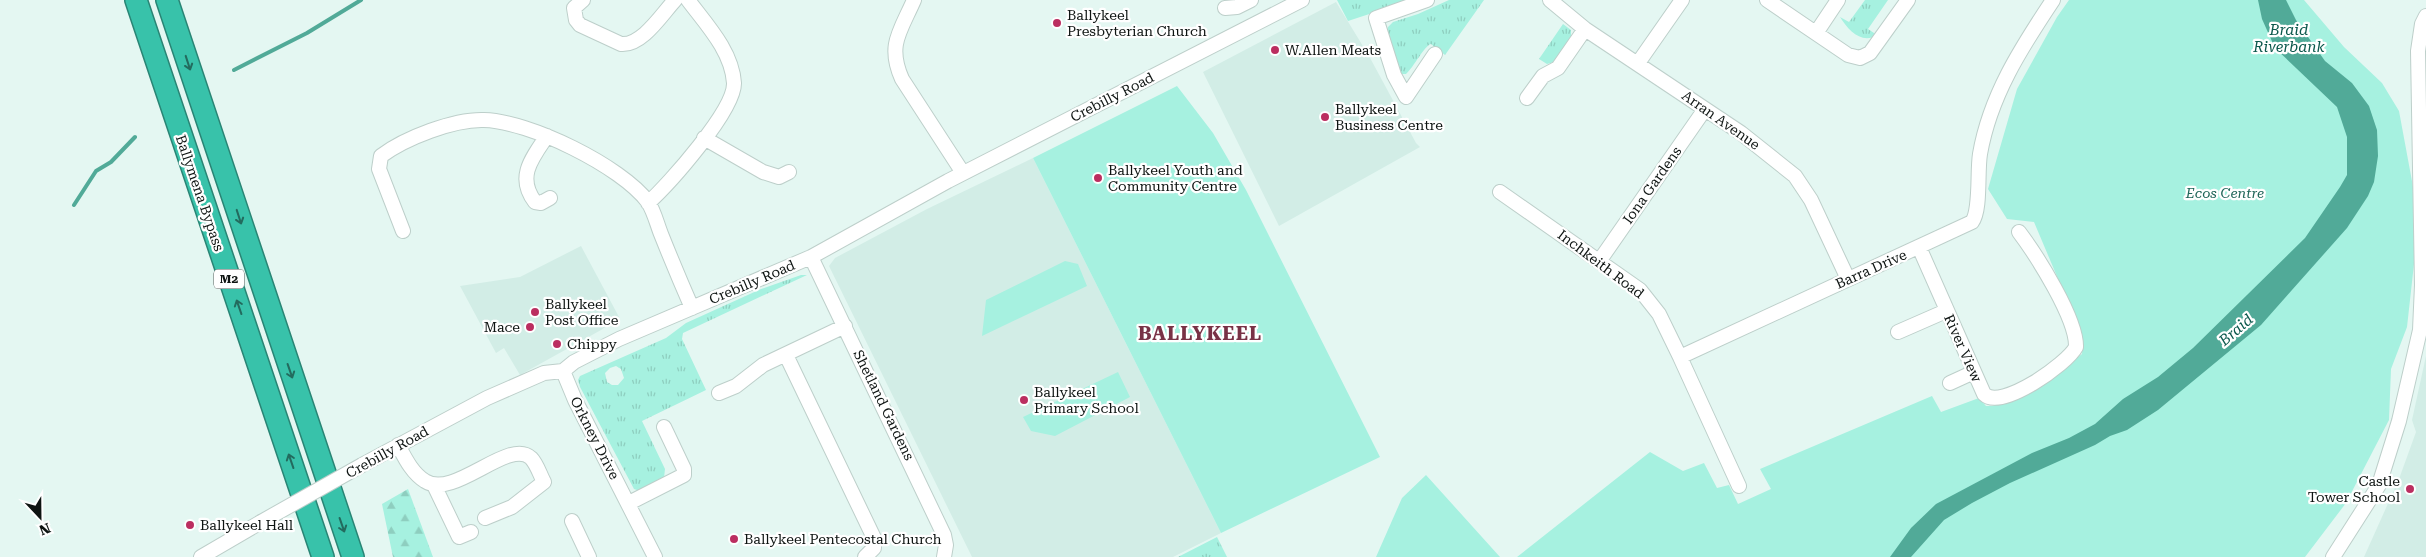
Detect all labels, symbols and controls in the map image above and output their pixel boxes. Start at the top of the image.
place label: Ballykeel Presbyterian Church [1067,7,1207,39]
marker: Ballykeel Presbyterian Church [1051,17,1063,29]
water label: Braid Riverbank [2252,21,2326,56]
place label: W.Allen Meats [1285,42,1381,58]
marker: W.Allen Meats [1269,44,1281,56]
one-way arrow [183,55,193,71]
street label: Crebilly Road [1068,69,1156,125]
street label: Arran Avenue [1679,87,1763,153]
place label: Ballykeel Business Centre [1335,101,1443,133]
marker: Ballykeel Business Centre [1319,111,1331,123]
street label: Ballymena Bypass [173,133,228,254]
street label: Iona Gardens [1619,143,1685,227]
place label: Ballykeel Youth and Community Centre [1108,162,1243,194]
marker: Ballykeel Youth and Community Centre [1092,172,1104,184]
park label: Ecos Centre [2185,185,2264,201]
one-way arrow [235,209,244,225]
street label: Inchkeith Road [1555,226,1647,302]
street label: Barra Drive [1833,246,1909,292]
street label: Crebilly Road [707,257,797,307]
road number: M2 [214,270,244,288]
place label: Ballykeel Post Office [545,296,619,328]
one-way arrow [233,300,243,316]
marker: Ballykeel Post Office [529,306,541,318]
water label: Braid [2215,310,2257,350]
street label: River View [1941,312,1985,385]
place label: Mace [484,319,520,335]
marker: Mace [524,321,536,333]
district label: BALLYKEEL [1138,322,1262,345]
place label: Chippy [567,336,618,352]
marker: Chippy [551,338,563,350]
street label: Shetland Gardens [850,347,918,463]
one-way arrow [286,363,296,379]
place label: Ballykeel Primary School [1034,384,1139,416]
street label: Orkney Drive [567,394,623,482]
marker: Ballykeel Primary School [1018,394,1030,406]
street label: Crebilly Road [343,423,431,481]
one-way arrow [286,454,295,469]
place label: Castle Tower School [2308,473,2401,505]
marker: Castle Tower School [2404,483,2416,495]
north arrow [15,492,65,542]
place label: Ballykeel Hall [200,517,294,533]
one-way arrow [338,517,348,533]
marker: Ballykeel Hall [184,519,196,531]
text: N [37,520,53,539]
place label: Ballykeel Pentecostal Church [744,531,942,547]
marker: Ballykeel Pentecostal Church [728,533,740,545]

